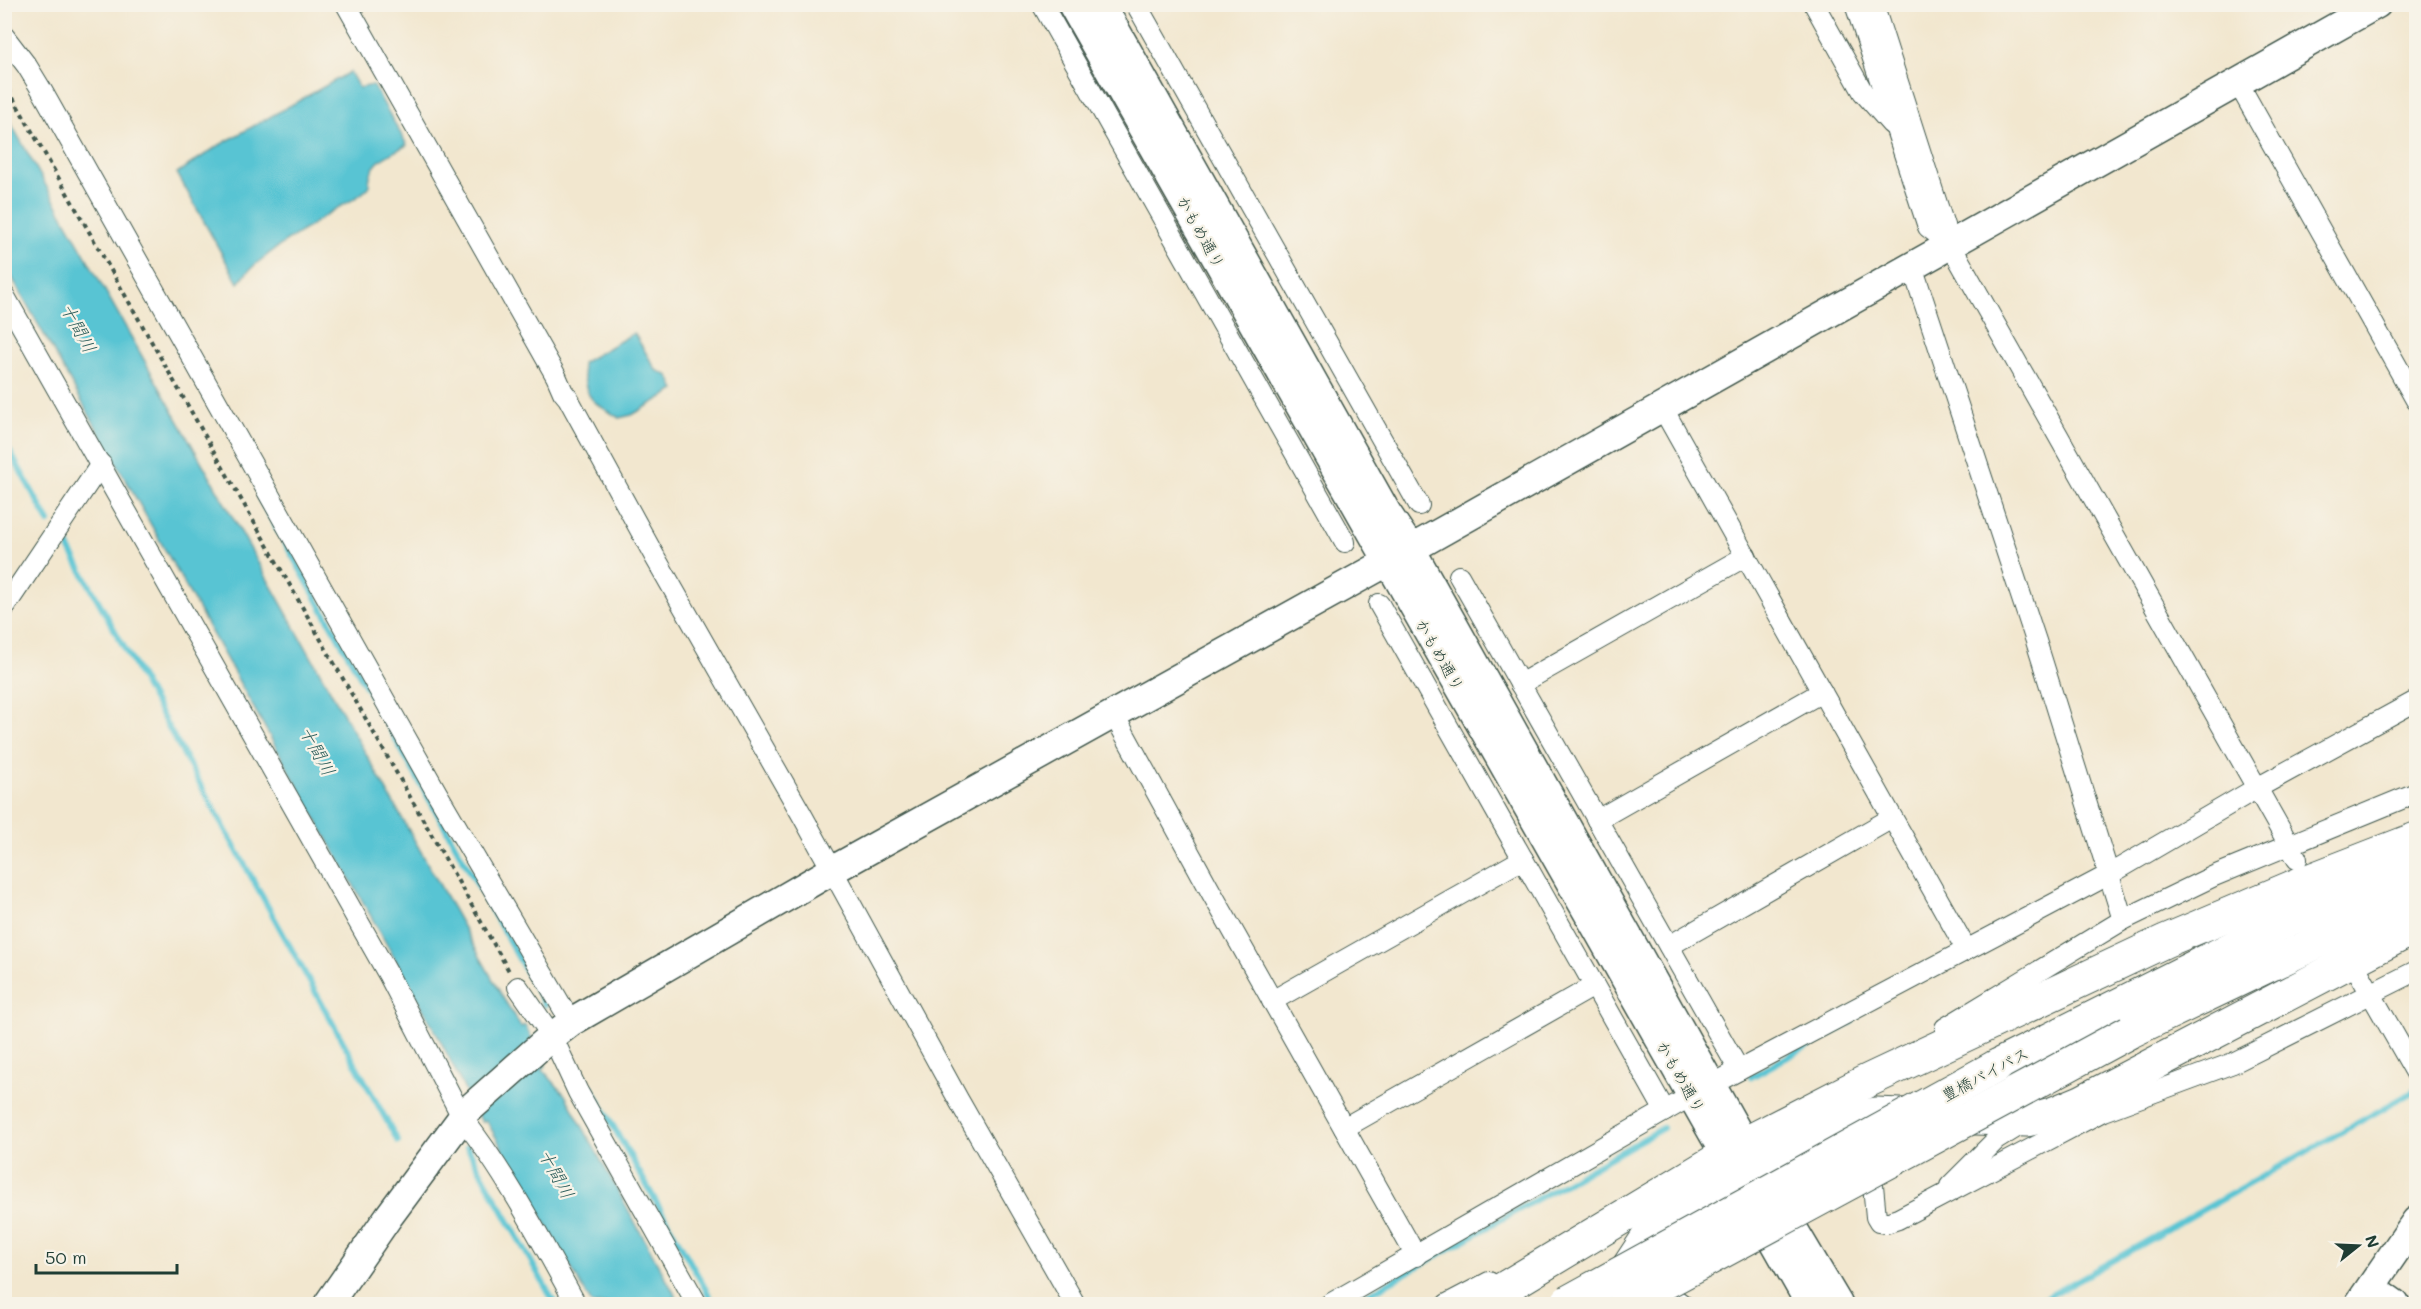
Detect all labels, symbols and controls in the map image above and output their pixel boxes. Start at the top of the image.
street label: かもめ通り [1173,192,1230,272]
water label: 十間川 [55,298,102,357]
street label: かもめ通り [1411,615,1470,695]
water label: 十間川 [294,721,341,780]
street label: かもめ通り [1652,1037,1711,1117]
street label: 豊橋バイパス [1938,1042,2032,1105]
water label: 十間川 [533,1144,580,1203]
north arrow [2328,1216,2388,1276]
text: N [2361,1232,2385,1250]
scale bar [36,1237,177,1275]
text: 50 m [45,1245,87,1269]

